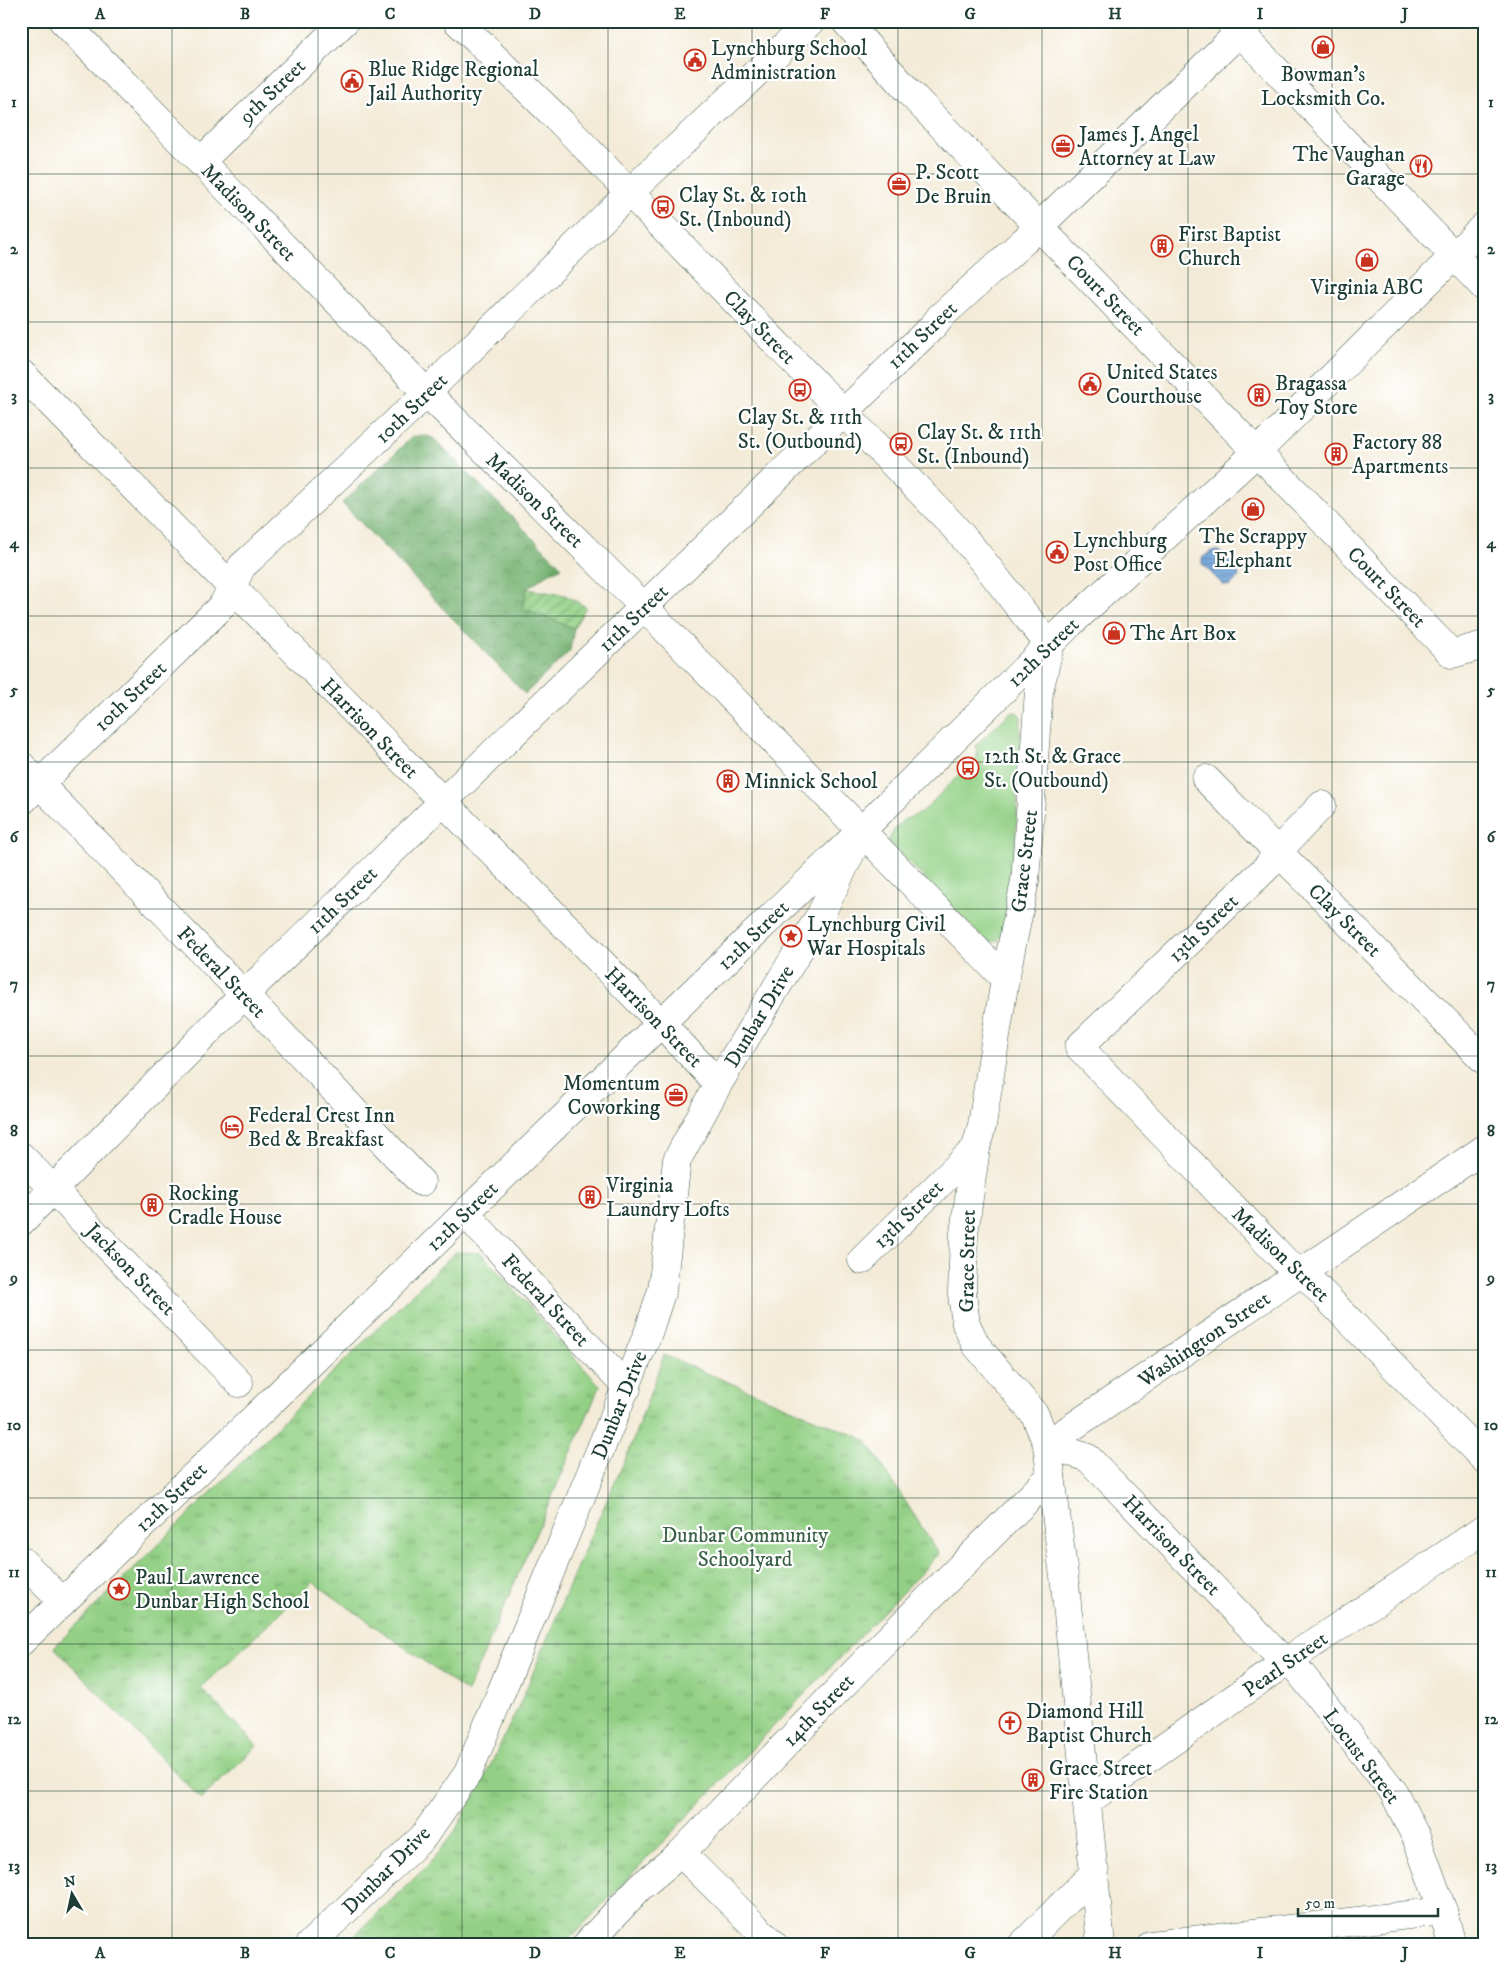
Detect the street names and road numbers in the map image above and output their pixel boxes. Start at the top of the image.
street label: 9th Street [233,54,312,130]
street label: Madison Street [195,158,302,267]
street label: Court Street [1060,250,1151,342]
street label: Clay Street [718,285,801,370]
street label: 11th Street [882,296,963,375]
street label: 10th Street [370,368,454,450]
street label: Madison Street [480,447,589,554]
street label: Court Street [1341,542,1432,634]
street label: 11th Street [593,579,674,658]
street label: 12th Street [1002,612,1085,693]
street label: 10th Street [89,656,173,738]
street label: Harrison Street [315,673,424,785]
street label: Grace Street [1006,808,1044,914]
street label: 11th Street [302,861,383,940]
street label: Clay Street [1302,879,1387,963]
street label: 13th Street [1163,889,1244,968]
street label: 12th Street [712,895,795,976]
street label: Federal Street [171,921,272,1024]
street label: Dunbar Drive [719,960,801,1072]
street label: Harrison Street [599,962,708,1074]
street label: 13th Street [868,1175,949,1254]
street label: 12th Street [421,1176,504,1257]
street label: Madison Street [1226,1201,1335,1308]
street label: Grace Street [954,1209,982,1313]
street label: Jackson Street [78,1217,181,1322]
street label: Federal Street [496,1249,595,1353]
street label: Washington Street [1133,1286,1276,1394]
street label: Dunbar Drive [586,1347,654,1463]
street label: 12th Street [130,1457,213,1538]
street label: Harrison Street [1117,1490,1226,1602]
street label: Pearl Street [1238,1626,1333,1703]
street label: 14th Street [778,1668,860,1753]
street label: Locust Street [1317,1704,1406,1810]
street label: Dunbar Drive [337,1821,437,1920]

